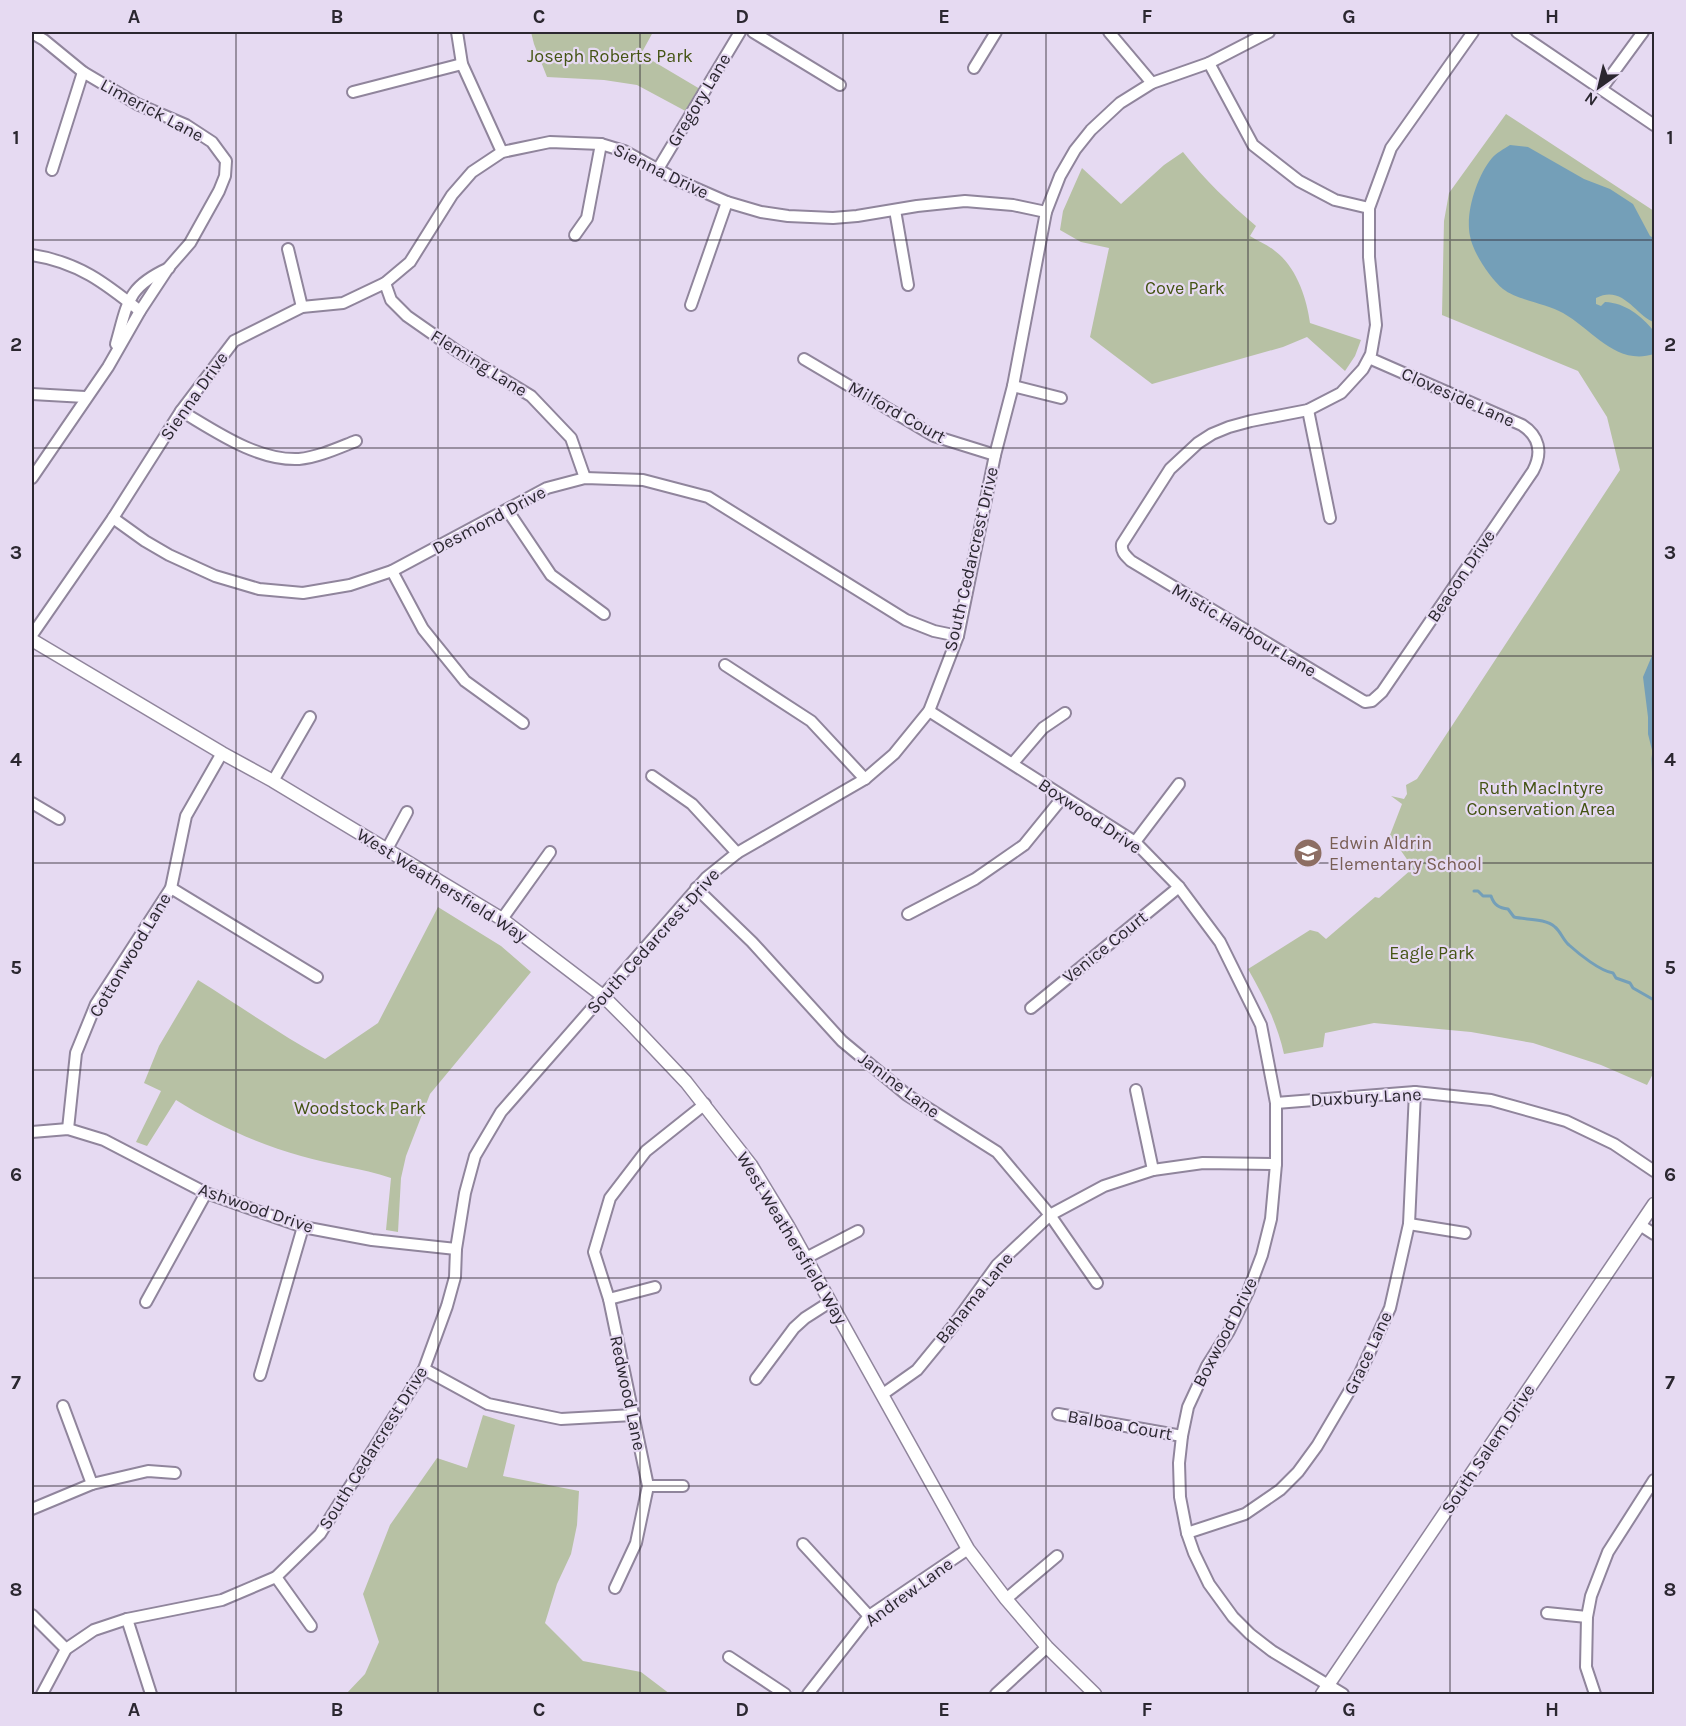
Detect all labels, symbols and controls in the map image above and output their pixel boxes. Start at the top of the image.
text: A [128,5,141,28]
text: B [331,5,343,28]
text: C [533,5,545,28]
text: D [735,5,749,28]
text: E [938,5,950,28]
text: F [1142,5,1153,28]
text: G [1342,5,1356,28]
text: H [1545,5,1559,28]
park label: Joseph Roberts Park [527,45,693,67]
street label: Gregory Lane [663,49,735,151]
north arrow [1569,57,1629,117]
street label: Limerick Lane [97,74,207,146]
text: N [1581,88,1601,110]
text: 1 [12,126,20,149]
text: 1 [1666,126,1674,149]
street label: Sienna Drive [610,138,712,204]
park label: Cove Park [1145,277,1225,299]
street label: Fleming Lane [427,325,531,401]
text: 2 [10,333,22,356]
text: 2 [1664,333,1676,356]
street label: Sienna Drive [155,347,233,445]
street label: Cloveside Lane [1398,362,1518,432]
street label: Milford Court [844,376,950,448]
street label: South Cedarcrest Drive [939,465,1003,653]
street label: Desmond Drive [429,481,549,559]
street label: Beacon Drive [1422,526,1500,626]
text: 3 [10,541,22,564]
text: 3 [1664,541,1676,564]
street label: Mistic Harbour Lane [1168,578,1320,682]
text: 4 [10,748,22,771]
text: 4 [1664,748,1676,771]
street label: Boxwood Drive [1034,773,1146,859]
park label: Ruth MacIntyre Conservation Area [1466,777,1616,820]
street label: West Weathersfield Way [352,823,532,947]
place label: Edwin Aldrin Elementary School [1329,832,1482,875]
school or university icon: Edwin Aldrin Elementary School [1292,837,1324,869]
street label: South Cedarcrest Drive [582,864,724,1018]
street label: Cottonwood Lane [84,889,176,1021]
street label: Venice Court [1058,906,1152,988]
park label: Eagle Park [1389,942,1475,964]
text: 5 [10,956,22,979]
text: 5 [1664,956,1676,979]
street label: Janine Lane [854,1047,944,1123]
street label: Duxbury Lane [1310,1083,1422,1111]
park label: Woodstock Park [294,1097,426,1119]
street label: West Weathersfield Way [732,1148,853,1329]
text: 6 [10,1163,22,1186]
text: 6 [1664,1163,1676,1186]
street label: Ashwood Drive [196,1178,316,1238]
street label: Bahama Lane [930,1248,1018,1348]
street label: Boxwood Drive [1188,1274,1262,1390]
street label: Grace Lane [1339,1308,1397,1398]
street label: Redwood Lane [605,1333,651,1453]
street label: South Cedarcrest Drive [314,1362,432,1534]
text: 7 [11,1371,21,1394]
text: 7 [1665,1371,1675,1394]
street label: South Salem Drive [1436,1380,1540,1518]
street label: Balboa Court [1066,1405,1174,1445]
street label: Andrew Lane [861,1553,957,1631]
text: 8 [10,1578,22,1601]
text: 8 [1664,1578,1676,1601]
text: A [128,1698,141,1721]
text: B [331,1698,343,1721]
text: C [533,1698,545,1721]
text: D [735,1698,749,1721]
text: E [938,1698,950,1721]
text: F [1142,1698,1153,1721]
text: G [1342,1698,1356,1721]
text: H [1545,1698,1559,1721]

